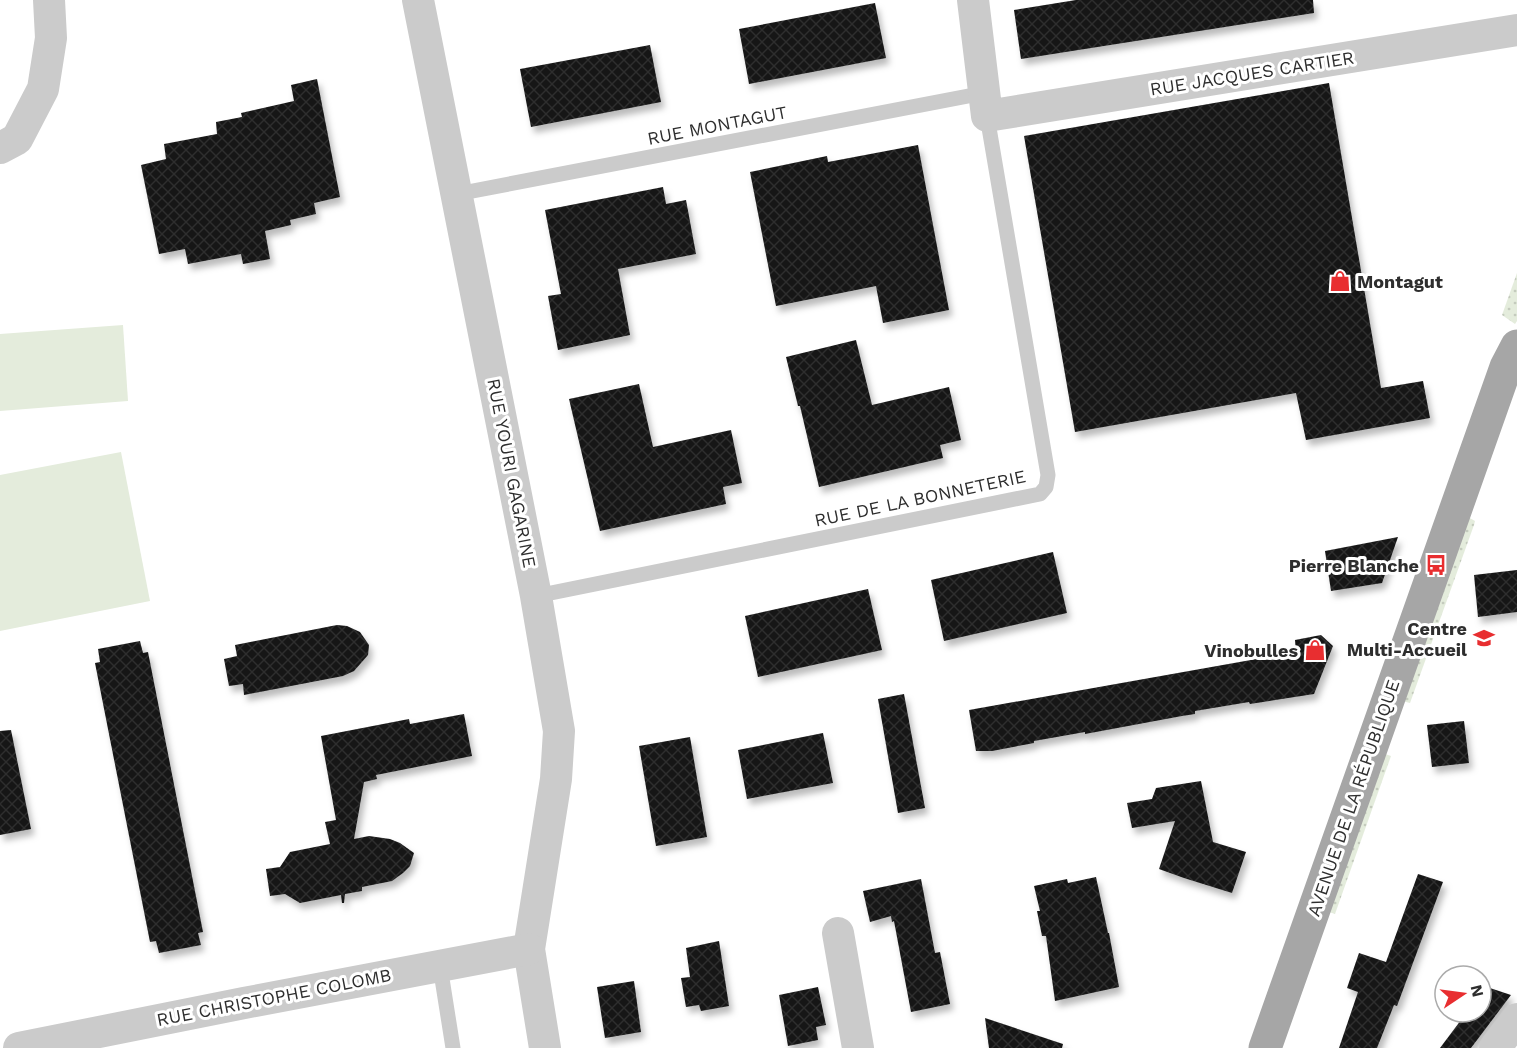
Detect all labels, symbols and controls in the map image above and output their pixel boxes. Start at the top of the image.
street label: RUE JACQUES CARTIER [1148,46,1356,100]
street label: RUE MONTAGUT [645,101,789,149]
shop icon: Montagut [1328,269,1352,293]
place label: Montagut [1357,271,1443,292]
street label: RUE YOURI GAGARINE [483,376,541,570]
street label: RUE DE LA BONNETERIE [813,465,1027,531]
bus stop icon: Pierre Blanche [1424,553,1448,577]
place label: Pierre Blanche [1289,555,1419,576]
place label: Centre Multi-Accueil [1347,618,1467,660]
school or university icon: Centre Multi-Accueil [1472,626,1496,650]
shop icon: Vinobulles [1303,638,1327,662]
place label: Vinobulles [1204,640,1298,661]
street label: AVENUE DE LA RÉPUBLIQUE [1303,677,1403,919]
street label: RUE CHRISTOPHE COLOMB [155,964,393,1030]
north arrow [1433,964,1493,1024]
text: N [1467,983,1488,999]

